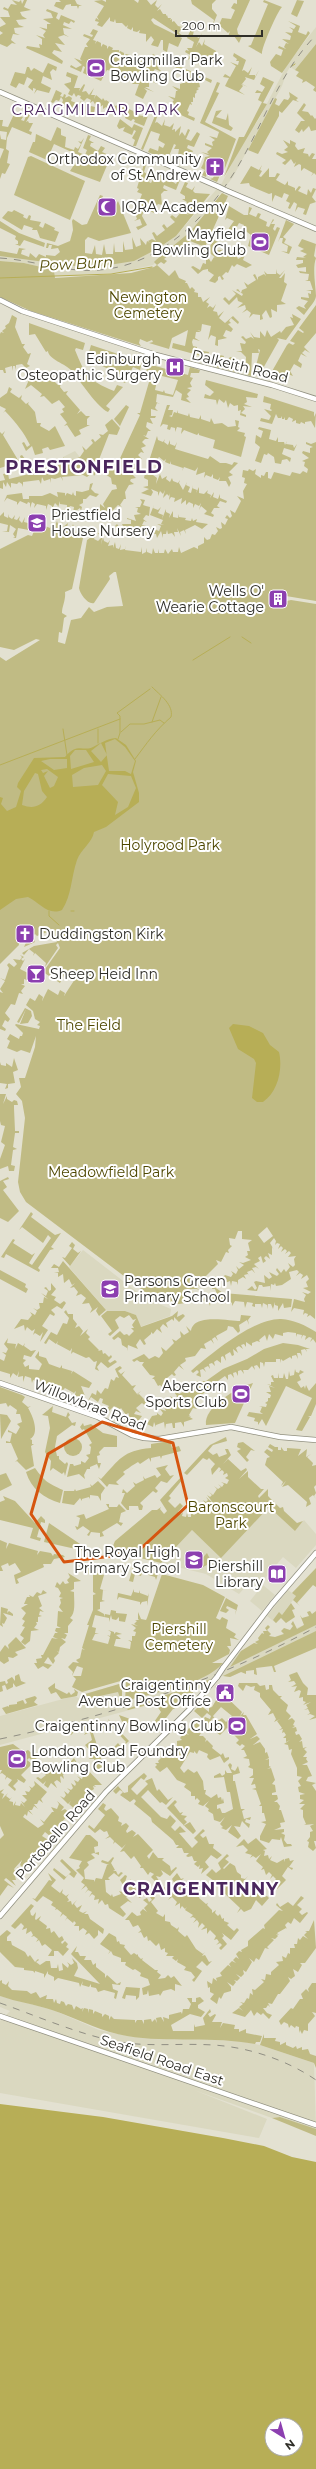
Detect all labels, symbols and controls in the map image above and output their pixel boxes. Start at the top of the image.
scale bar [176,12,262,38]
text: 200 m [182,18,221,33]
place label: Craigmillar Park Bowling Club [110,51,223,85]
sports icon: Craigmillar Park Bowling Club [85,57,107,79]
district label: CRAIGMILLAR PARK [12,100,180,119]
place label: Orthodox Community of St Andrew [47,150,202,184]
church icon: Orthodox Community of St Andrew [204,156,226,178]
mosque icon: IQRA Academy [96,196,118,218]
place label: IQRA Academy [121,198,227,216]
place label: Mayfield Bowling Club [152,225,246,259]
sports icon: Mayfield Bowling Club [249,231,271,253]
water label: Pow Burn [38,252,114,275]
park label: Newington Cemetery [109,288,187,322]
street label: Dalkeith Road [190,345,290,387]
place label: Edinburgh Osteopathic Surgery [17,350,161,384]
hospital icon: Edinburgh Osteopathic Surgery [164,356,186,378]
district label: PRESTONFIELD [5,456,163,478]
place label: Priestfield House Nursery [51,506,155,540]
school or university icon: Priestfield House Nursery [26,512,48,534]
place label: Wells O' Wearie Cottage [156,582,264,616]
building icon: Wells O' Wearie Cottage [267,588,289,610]
park label: Holyrood Park [120,836,220,854]
church icon: Duddingston Kirk [14,923,36,945]
place label: Duddingston Kirk [39,925,164,943]
bar icon: Sheep Heid Inn [25,963,47,985]
place label: Sheep Heid Inn [50,965,158,983]
park label: The Field [57,1016,121,1034]
park label: Meadowfield Park [48,1163,175,1181]
place label: Parsons Green Primary School [124,1272,230,1306]
school or university icon: Parsons Green Primary School [99,1278,121,1300]
street label: Willowbrae Road [31,1375,149,1435]
place label: Abercorn Sports Club [146,1377,227,1411]
sports icon: Abercorn Sports Club [230,1383,252,1405]
park label: Baronscourt Park [188,1498,275,1532]
place label: The Royal High Primary School [74,1543,180,1577]
school or university icon: The Royal High Primary School [183,1549,205,1571]
place label: Piershill Library [208,1557,263,1591]
library icon: Piershill Library [266,1563,288,1585]
park label: Piershill Cemetery [145,1620,214,1654]
place label: Craigentinny Avenue Post Office [78,1676,211,1710]
public building icon: Craigentinny Avenue Post Office [214,1682,236,1704]
sports icon: Craigentinny Bowling Club [226,1715,248,1737]
place label: Craigentinny Bowling Club [35,1717,223,1735]
place label: London Road Foundry Bowling Club [31,1742,188,1776]
sports icon: London Road Foundry Bowling Club [6,1748,28,1770]
street label: Portobello Road [11,1786,99,1884]
district label: CRAIGENTINNY [123,1878,279,1900]
street label: Seafield Road East [98,2030,226,2090]
north arrow [264,2417,304,2457]
text: N [282,2437,298,2453]

